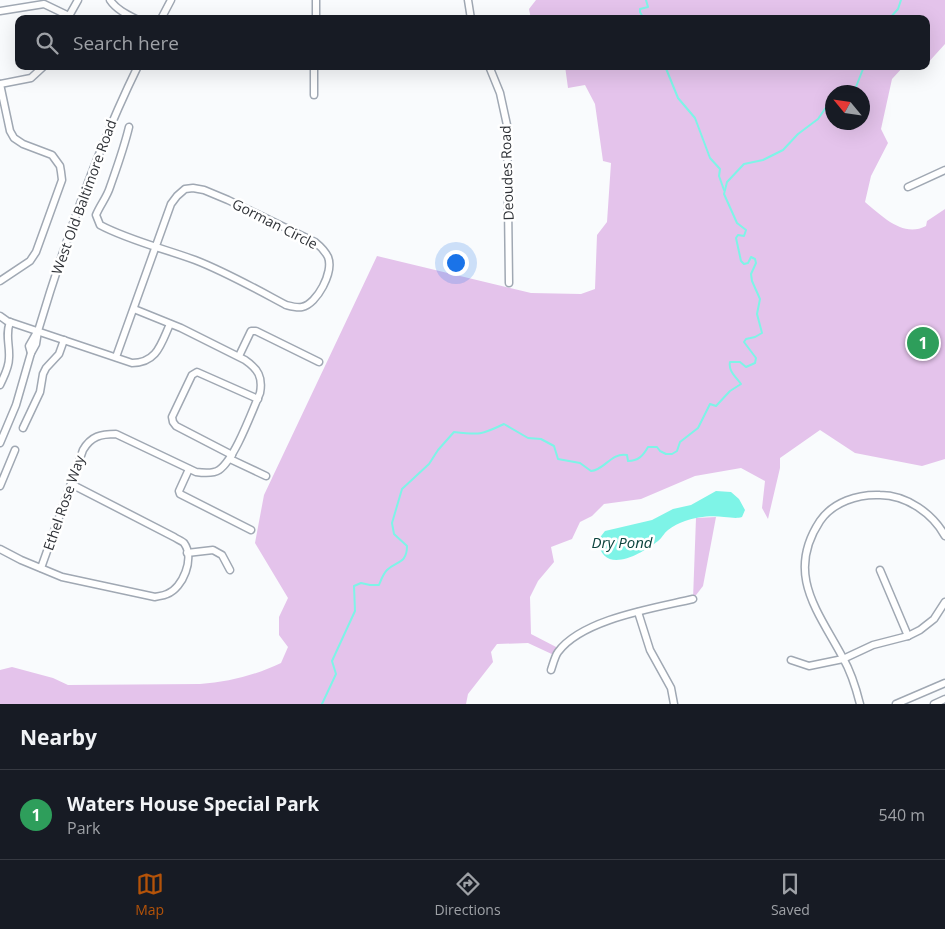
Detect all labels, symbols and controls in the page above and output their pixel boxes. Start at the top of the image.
search box [15,15,930,70]
icon: search [33,29,61,57]
text: Search here [73,30,179,56]
north arrow [825,85,870,130]
street label: West Old Baltimore Road [47,117,120,277]
street label: Deoudes Road [495,125,518,221]
street label: Gorman Circle [229,194,321,253]
your location [443,250,469,276]
pin: 1 [907,324,939,362]
street label: Ethel Rose Way [38,452,89,553]
water label: Dry Pond [592,532,653,552]
text: Nearby [20,723,97,751]
text: Waters House Special Park [67,791,319,817]
text: 1 [31,804,41,826]
text: 540 m [879,804,925,826]
text: Park [67,817,100,839]
tab: Map [135,870,164,919]
tab: Directions [434,870,501,919]
tab: Saved [771,870,810,919]

